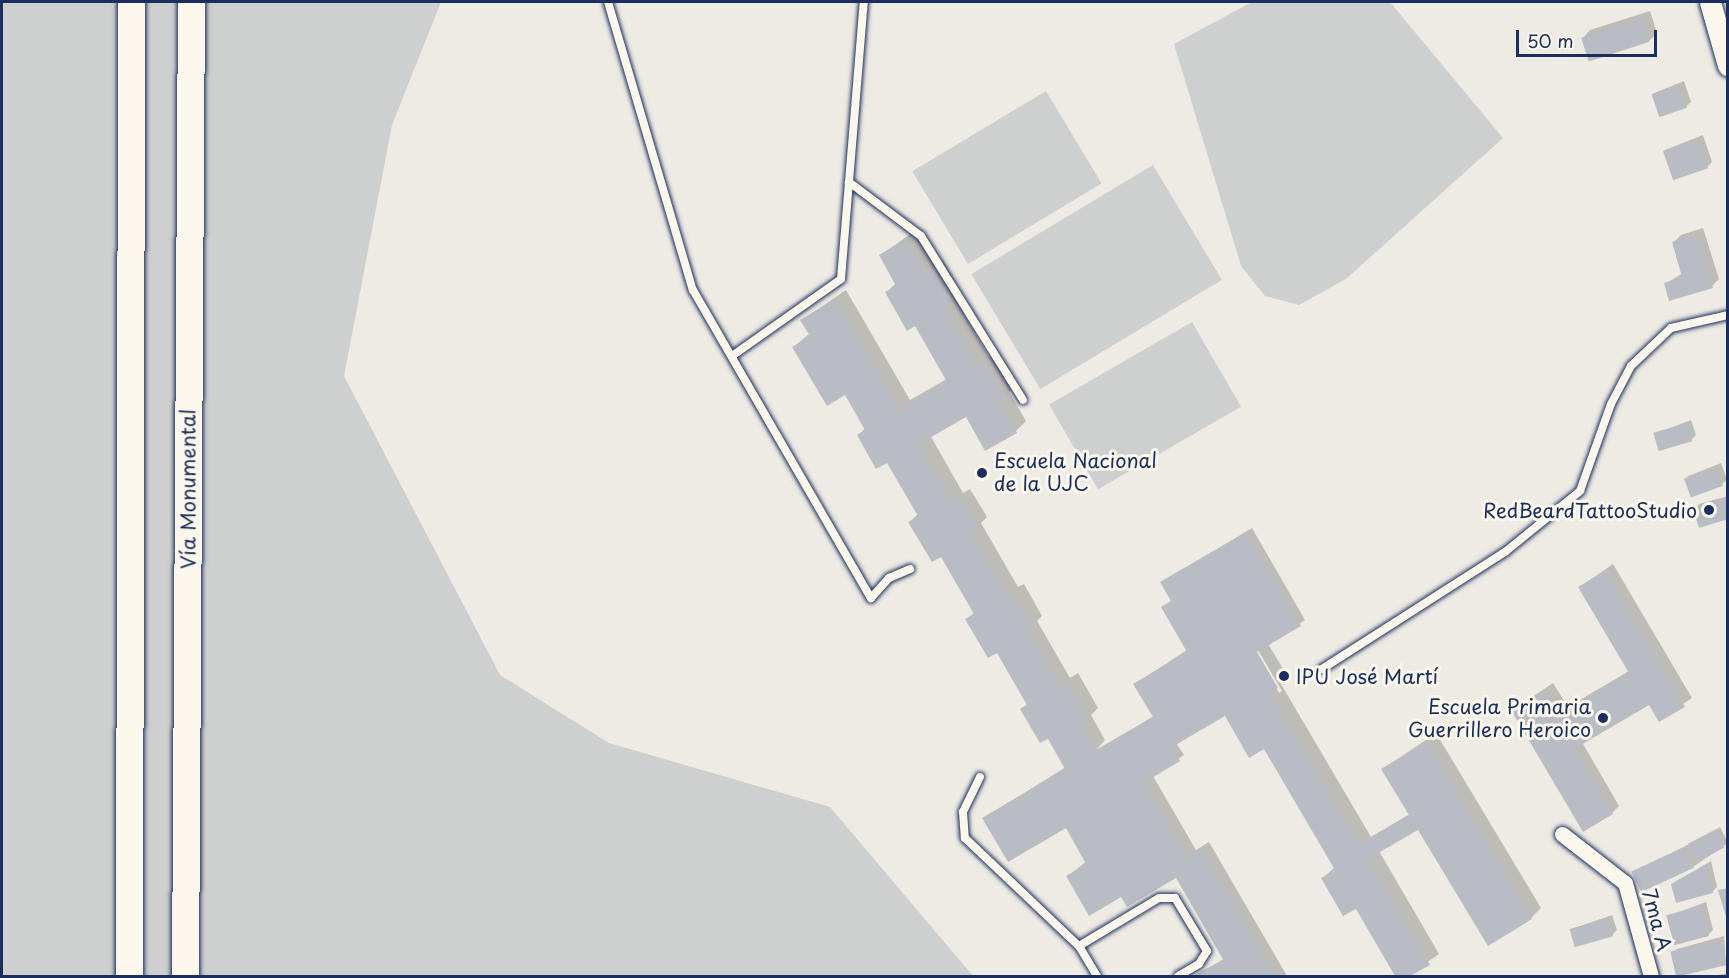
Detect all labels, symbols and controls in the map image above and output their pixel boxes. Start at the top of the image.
scale bar [1519,18,1660,56]
text: 50 m [1527,27,1574,54]
street label: Vía Monumental [176,410,200,568]
place label: Escuela Nacional de la UJC [994,449,1157,496]
marker: Escuela Nacional de la UJC [975,466,989,480]
place label: RedBeardTattooStudio [1483,498,1697,522]
marker: RedBeardTattooStudio [1702,503,1716,517]
place label: IPU José Martí [1296,664,1440,688]
marker: IPU José Martí [1277,669,1291,683]
place label: Escuela Primaria Guerrillero Heroico [1407,694,1591,741]
marker: Escuela Primaria Guerrillero Heroico [1596,711,1610,725]
street label: 7ma A [1637,886,1677,954]

